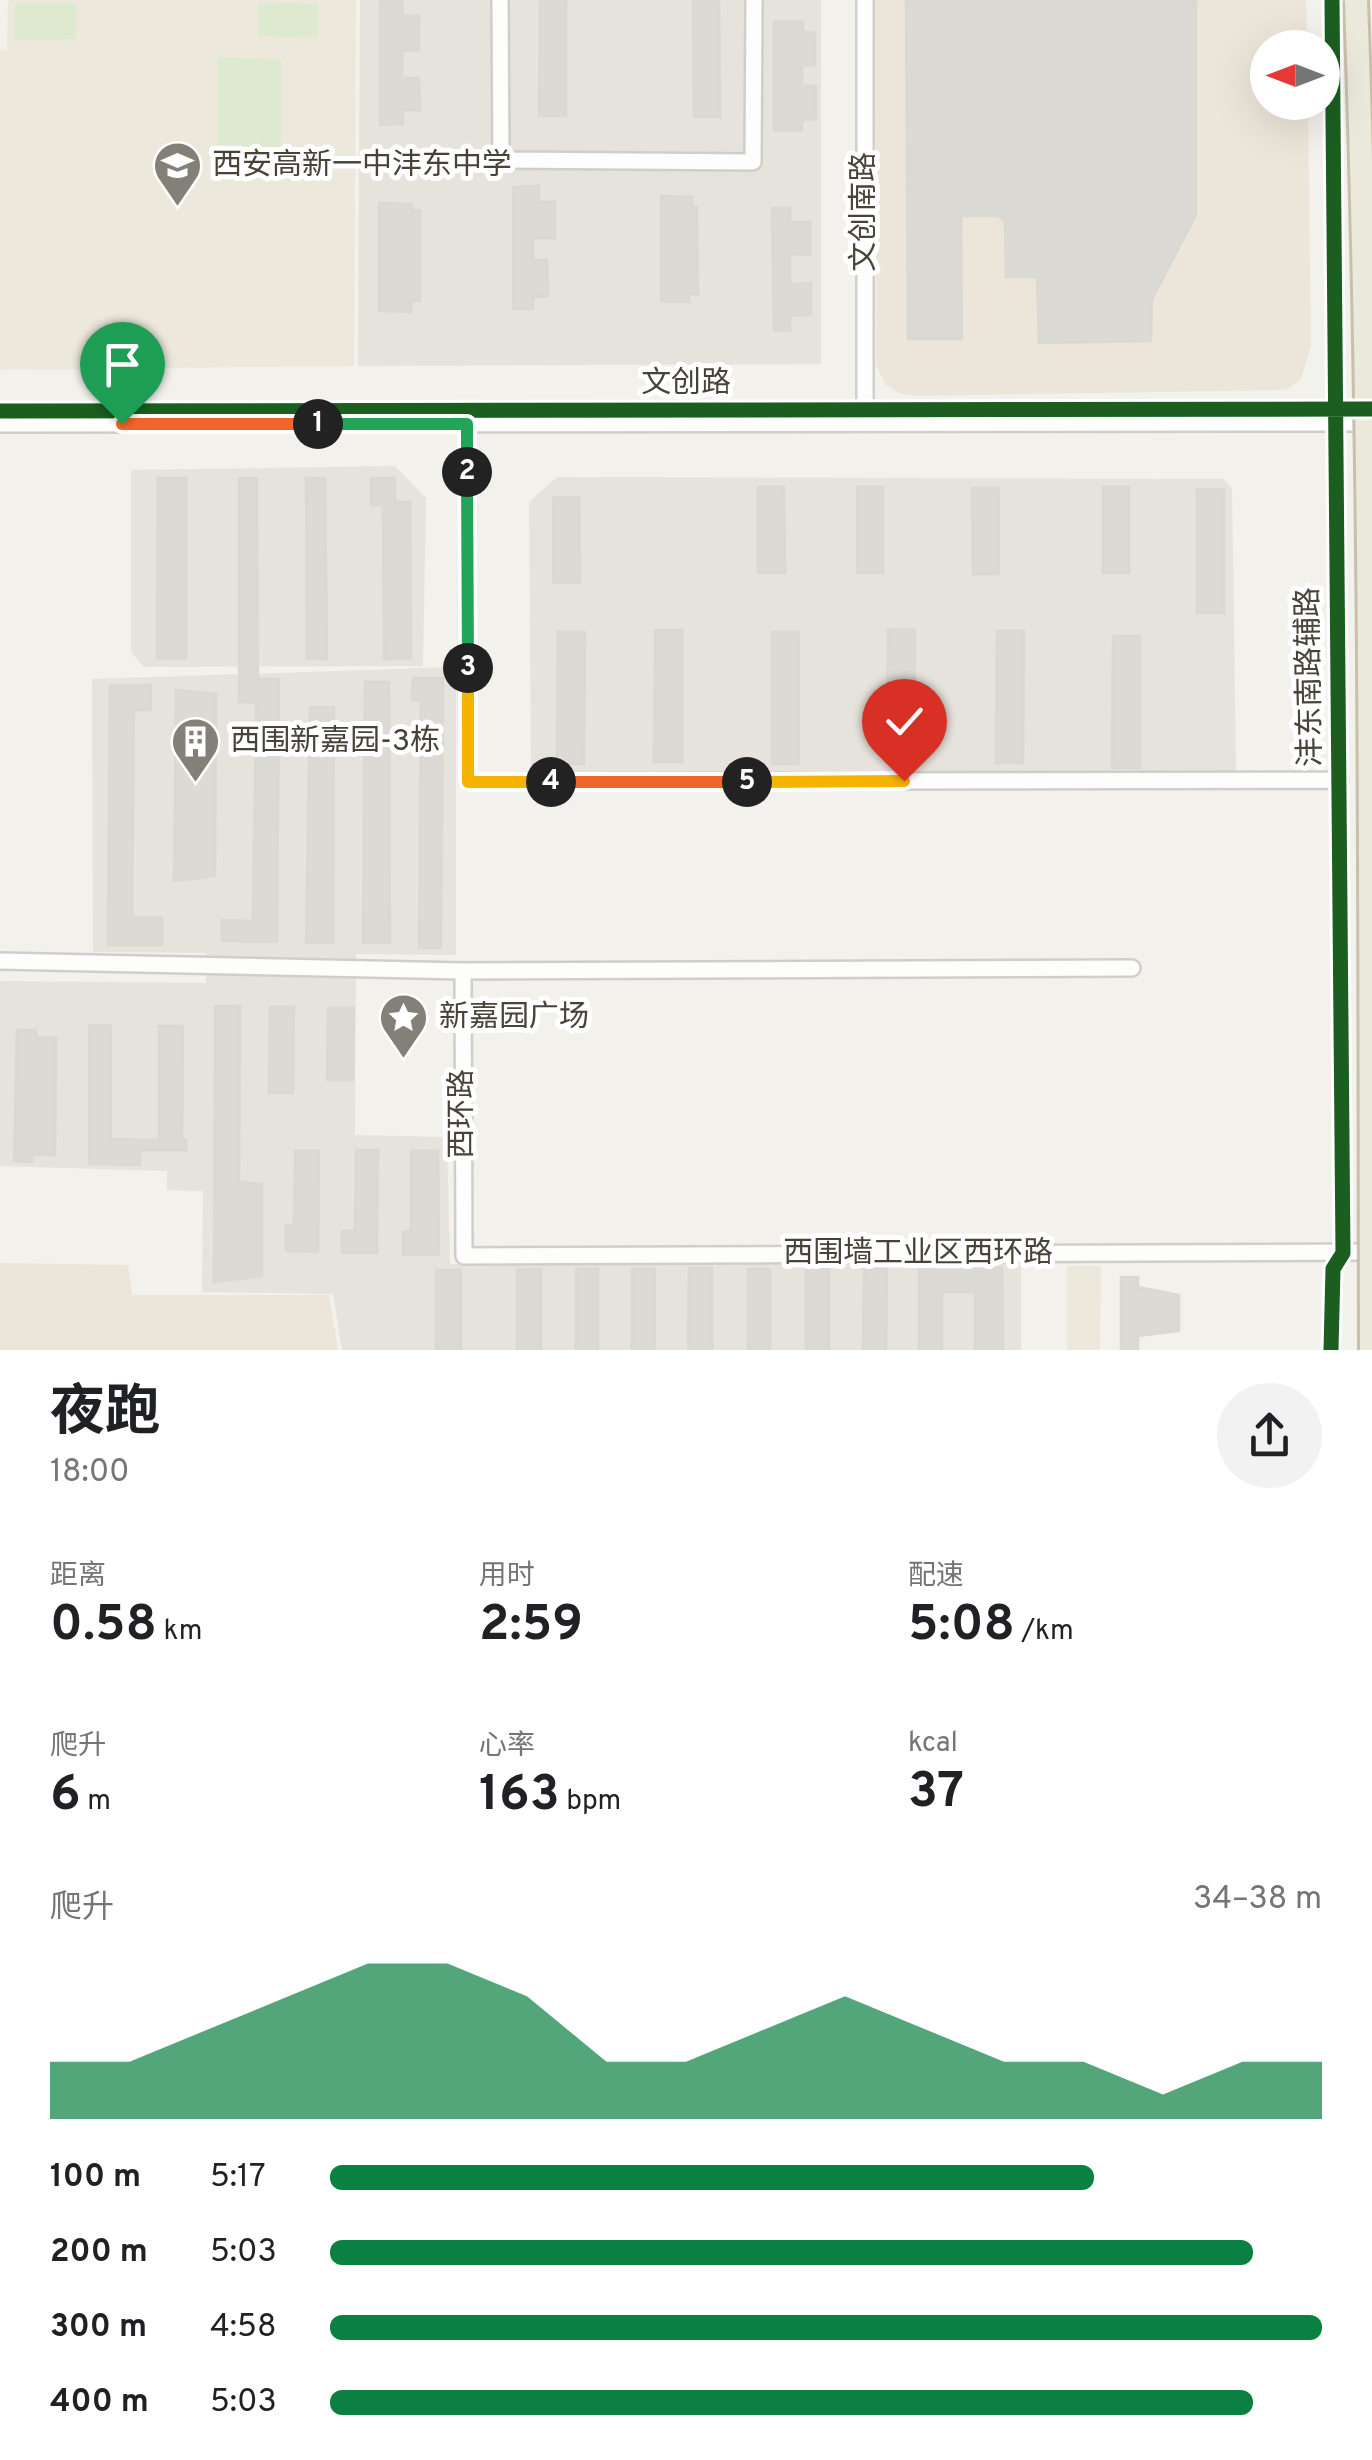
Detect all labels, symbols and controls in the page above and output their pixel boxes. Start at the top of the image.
north arrow [1250,30,1340,120]
map controls [1250,30,1340,120]
school or university icon: 西安高新一中沣东中学 [151,140,203,208]
place label: 西安高新一中沣东中学 [212,148,512,185]
street label: 文创南路 [847,152,884,272]
pin [80,322,165,425]
icon: arrive [95,337,150,392]
street label: 文创路 [641,366,731,403]
pin: 1 [293,399,343,449]
text: 1 [312,406,324,442]
pin: 2 [442,447,492,497]
text: 2 [458,454,476,490]
street label: 沣东南路辅路 [1291,587,1331,767]
pin: 3 [443,643,493,693]
text: 3 [460,650,476,686]
pin [862,679,947,782]
icon: check [877,694,932,749]
building icon: 西围新嘉园-3栋 [169,716,221,784]
place label: 西围新嘉园-3栋 [230,724,440,761]
pin: 4 [526,757,576,807]
pin: 5 [722,757,772,807]
text: 4 [542,764,560,800]
text: 5 [738,764,756,800]
place icon: 新嘉园广场 [378,992,430,1060]
place label: 新嘉园广场 [439,1000,589,1037]
street label: 西环路 [445,1069,482,1159]
street label: 西围墙工业区西环路 [783,1236,1053,1273]
text: 夜跑 [50,1380,160,1450]
button: share [1217,1383,1322,1488]
text: 18:00 [50,1453,130,1493]
text: 距离 [50,1559,106,1595]
text: 用时 [479,1559,535,1595]
text: 配速 [908,1559,964,1595]
text: 0.58 [50,1595,157,1658]
text: 2:59 [479,1595,583,1658]
text: 5:08 [908,1595,1015,1658]
text: km [157,1614,202,1650]
text: /km [1015,1614,1074,1650]
text: kcal [908,1726,958,1762]
text: 爬升 [50,1729,106,1765]
text: 心率 [479,1729,535,1765]
text: 37 [908,1762,964,1825]
text: 6 [50,1765,81,1828]
text: 163 [479,1765,560,1828]
text: m [81,1784,111,1820]
text: bpm [560,1784,621,1820]
text: 34–38 m [1193,1880,1322,1920]
text: 爬升 [50,1889,114,1929]
text: 100 m [50,2158,141,2198]
text: 5:17 [210,2158,266,2198]
text: 200 m [50,2233,148,2273]
text: 5:03 [210,2233,277,2273]
text: 300 m [50,2308,147,2348]
text: 4:58 [210,2308,277,2348]
text: 400 m [50,2383,149,2423]
text: 5:03 [210,2383,277,2423]

